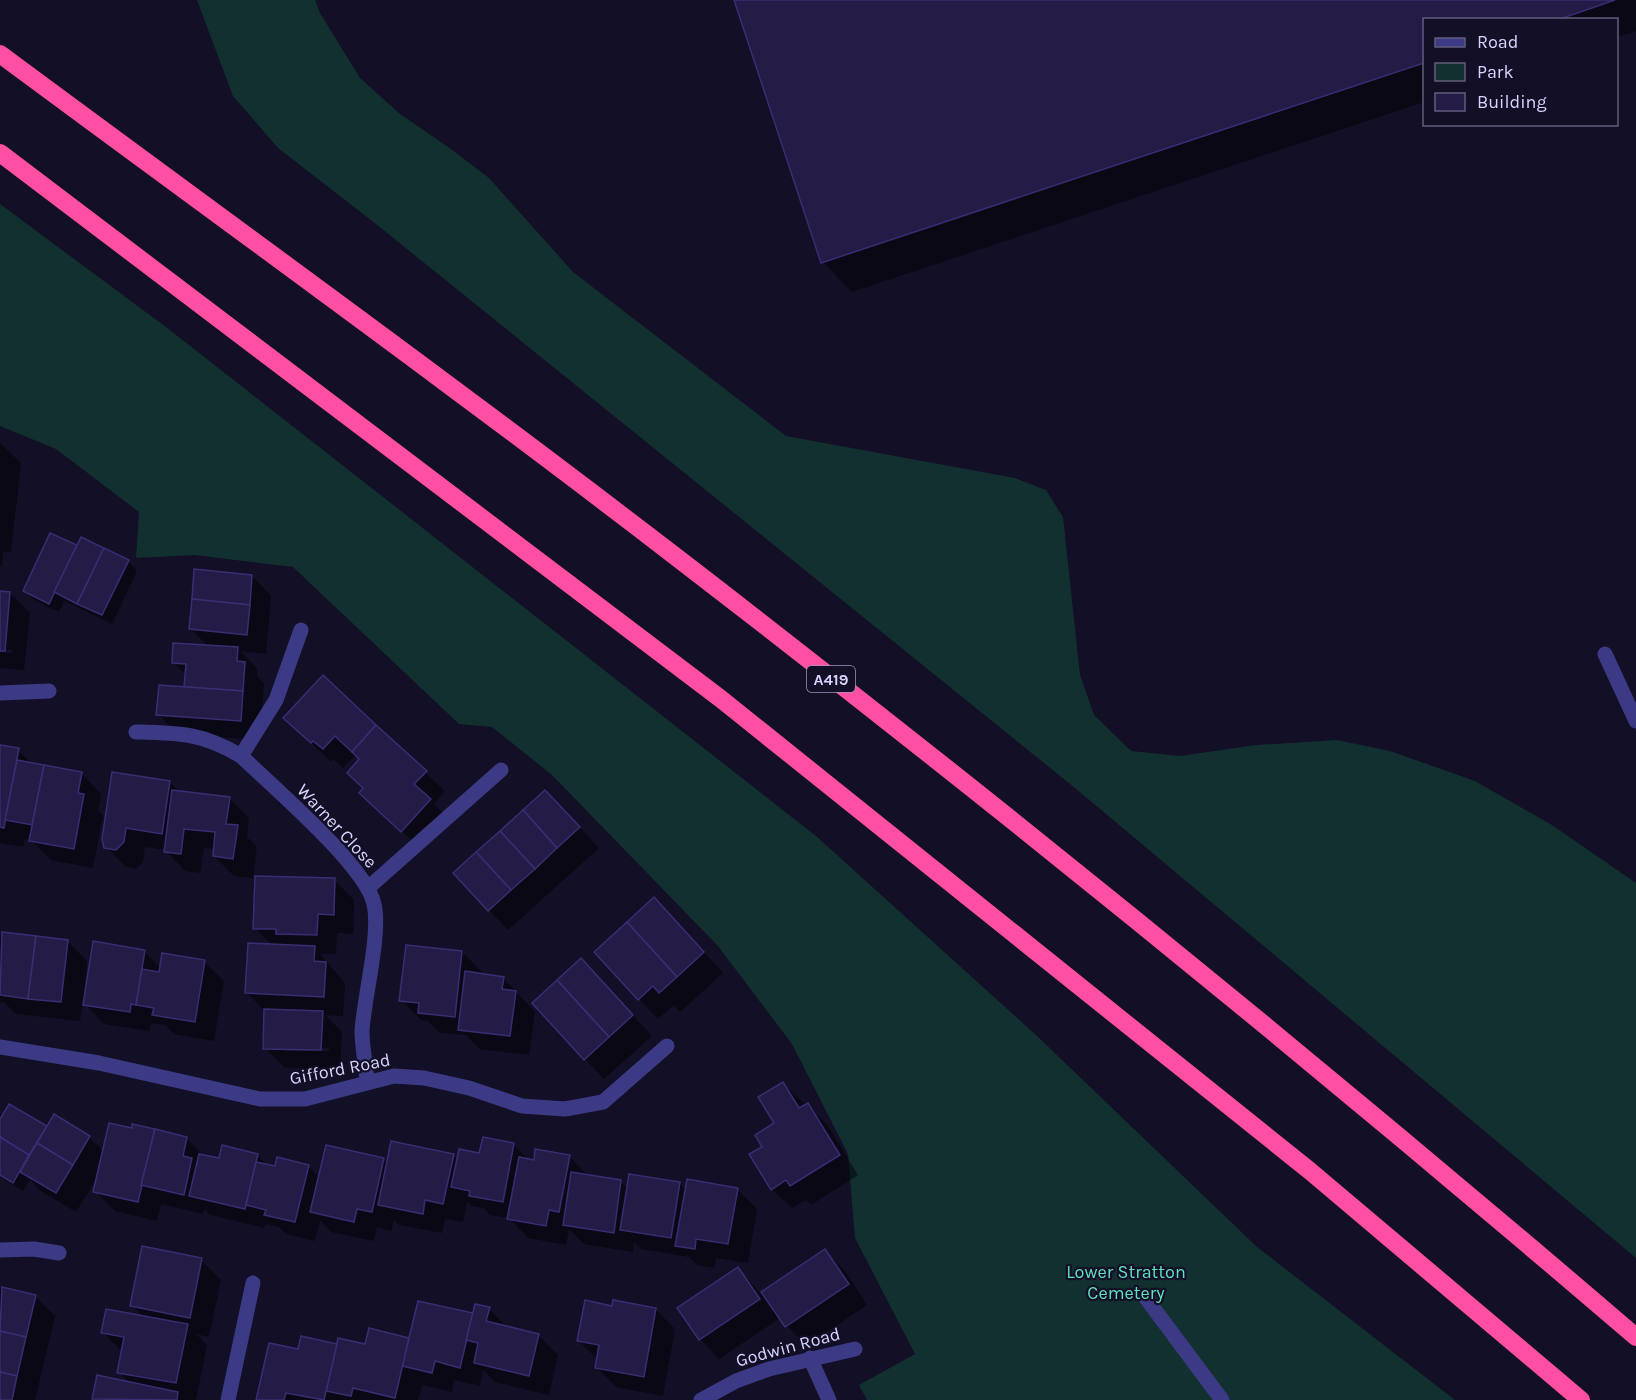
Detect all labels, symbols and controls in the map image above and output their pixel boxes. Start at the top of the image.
legend [1423,18,1618,126]
text: Road [1477,31,1518,53]
text: Park [1477,61,1514,83]
text: Building [1477,91,1547,113]
road number: A419 [807,666,855,692]
street label: Warner Close [292,779,382,873]
street label: Gifford Road [288,1048,392,1090]
park label: Lower Stratton Cemetery [1066,1261,1186,1304]
street label: Godwin Road [733,1323,843,1371]

